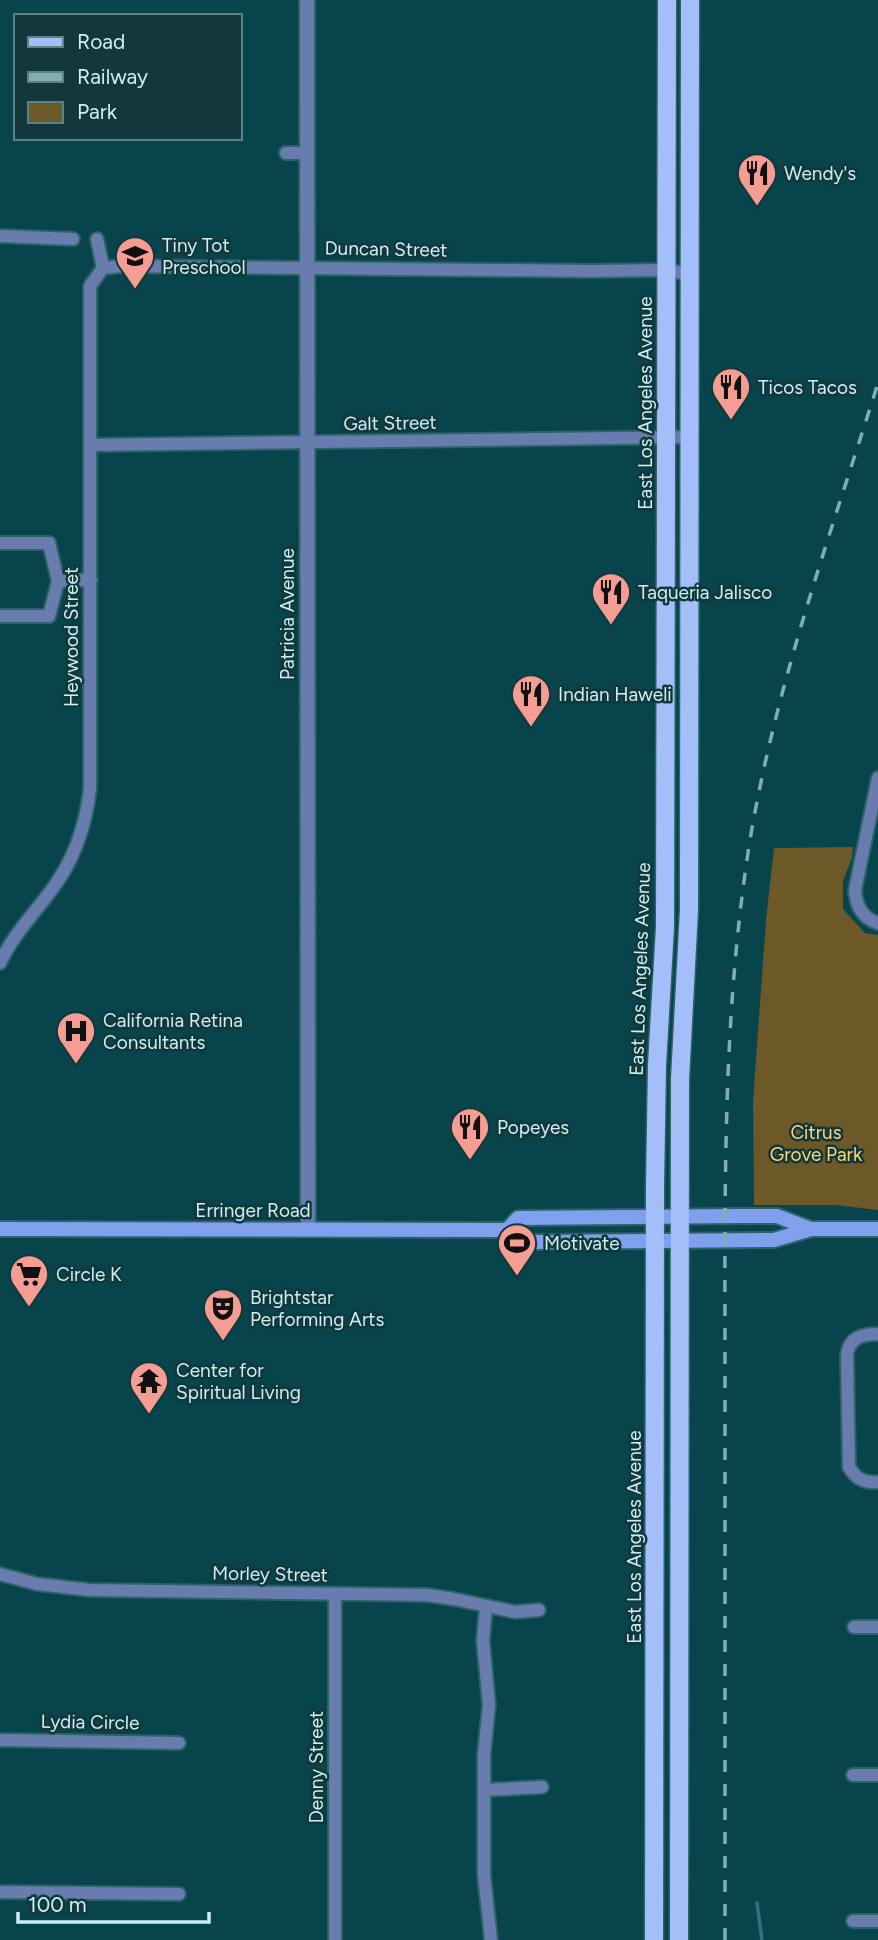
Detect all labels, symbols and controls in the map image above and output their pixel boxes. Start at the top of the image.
legend [14,14,242,140]
text: Road [77,29,125,54]
text: Railway [77,64,148,89]
text: Park [77,99,118,124]
restaurant icon: Wendy's [736,152,778,207]
place label: Wendy's [784,162,856,185]
place label: Tiny Tot Preschool [162,234,246,279]
school or university icon: Tiny Tot Preschool [114,235,156,290]
street label: Duncan Street [324,236,448,262]
street label: East Los Angeles Avenue [634,296,657,510]
restaurant icon: Ticos Tacos [710,366,752,421]
place label: Ticos Tacos [758,376,857,399]
street label: Galt Street [343,411,437,435]
street label: Patricia Avenue [276,548,299,680]
street label: Heywood Street [60,567,83,707]
restaurant icon: Taqueria Jalisco [590,571,632,626]
place label: Taqueria Jalisco [638,581,772,604]
restaurant icon: Indian Haweli [510,673,552,728]
place label: Indian Haweli [558,683,672,706]
street label: East Los Angeles Avenue [625,862,655,1076]
place label: California Retina Consultants [103,1009,243,1054]
hospital icon: California Retina Consultants [55,1010,97,1065]
restaurant icon: Popeyes [449,1106,491,1161]
place label: Popeyes [497,1116,569,1139]
park label: Citrus Grove Park [770,1121,863,1166]
street label: Erringer Road [195,1199,311,1222]
sports icon: Motivate [496,1222,538,1277]
place label: Motivate [544,1232,620,1255]
supermarket icon: Circle K [8,1253,50,1308]
place label: Circle K [56,1263,122,1286]
place label: Brightstar Performing Arts [250,1286,384,1331]
theatre icon: Brightstar Performing Arts [202,1287,244,1342]
place label: Center for Spiritual Living [176,1359,301,1404]
temple icon: Center for Spiritual Living [128,1360,170,1415]
street label: East Los Angeles Avenue [623,1430,646,1644]
street label: Morley Street [212,1561,328,1587]
street label: Lydia Circle [40,1710,140,1734]
street label: Denny Street [305,1711,328,1823]
scale bar [18,1881,208,1925]
text: 100 m [28,1892,87,1917]

